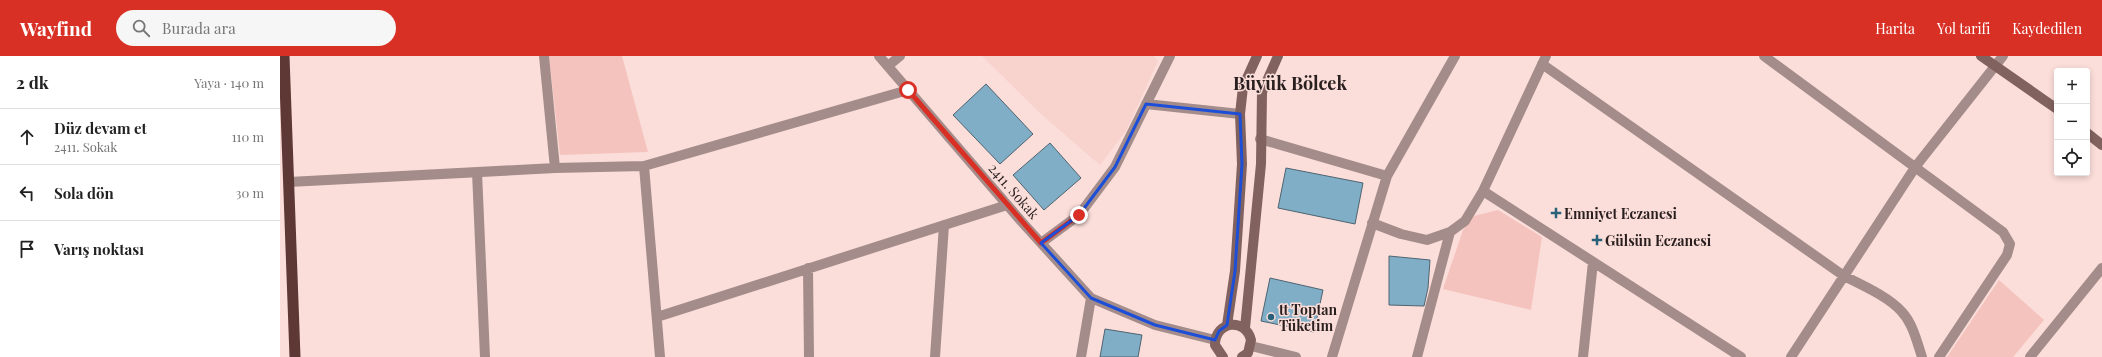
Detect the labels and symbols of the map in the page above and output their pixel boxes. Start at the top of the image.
district label: Büyük Bölcek [1233,71,1347,95]
route start [899,81,917,99]
street label: 2411. Sokak [984,159,1044,223]
place label: Emniyet Eczanesi [1564,204,1677,223]
route end [1070,206,1088,224]
marker: Emniyet Eczanesi [1551,208,1561,218]
place label: Gülsün Eczanesi [1605,231,1712,250]
marker: Gülsün Eczanesi [1592,235,1602,245]
place label: tt Toptan Tüketim [1278,300,1338,335]
marker: tt Toptan Tüketim [1266,312,1276,322]

